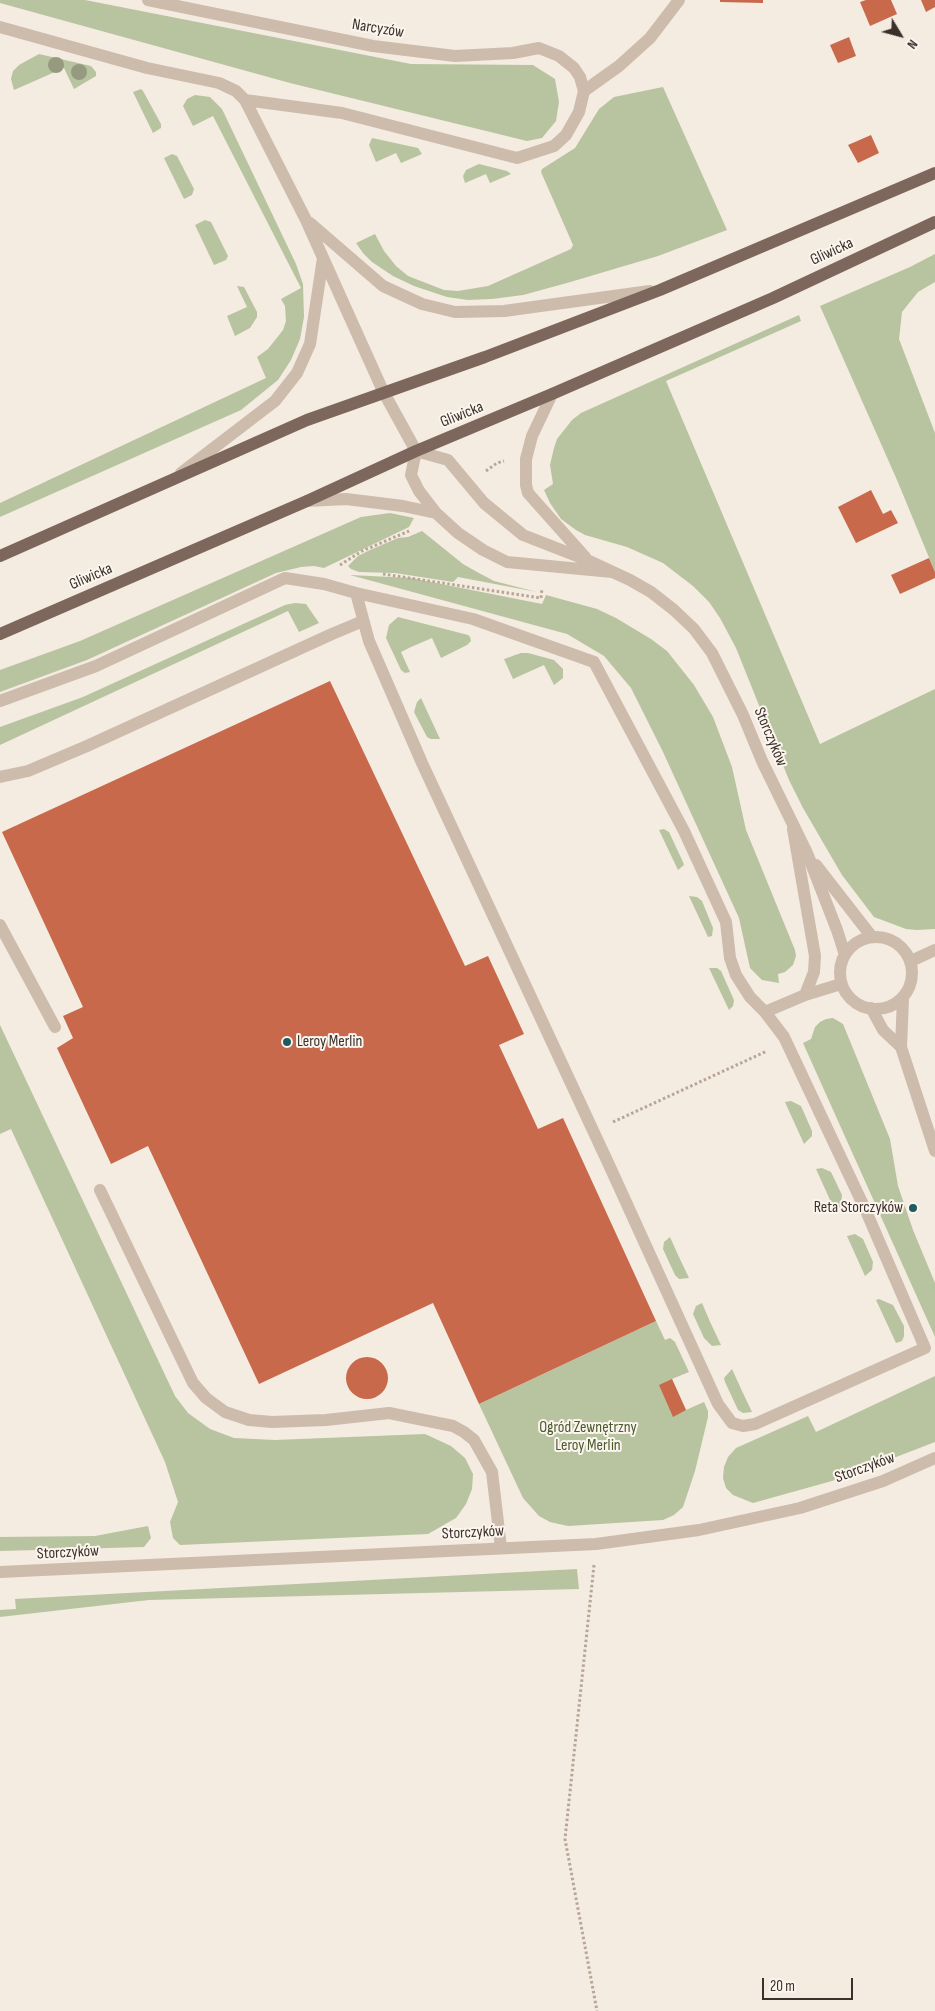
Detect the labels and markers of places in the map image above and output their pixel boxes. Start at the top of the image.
place label: Leroy Merlin [297,1032,362,1052]
marker: Leroy Merlin [281,1036,293,1048]
place label: Reta Storczyków [814,1198,903,1218]
marker: Reta Storczyków [907,1202,919,1214]

